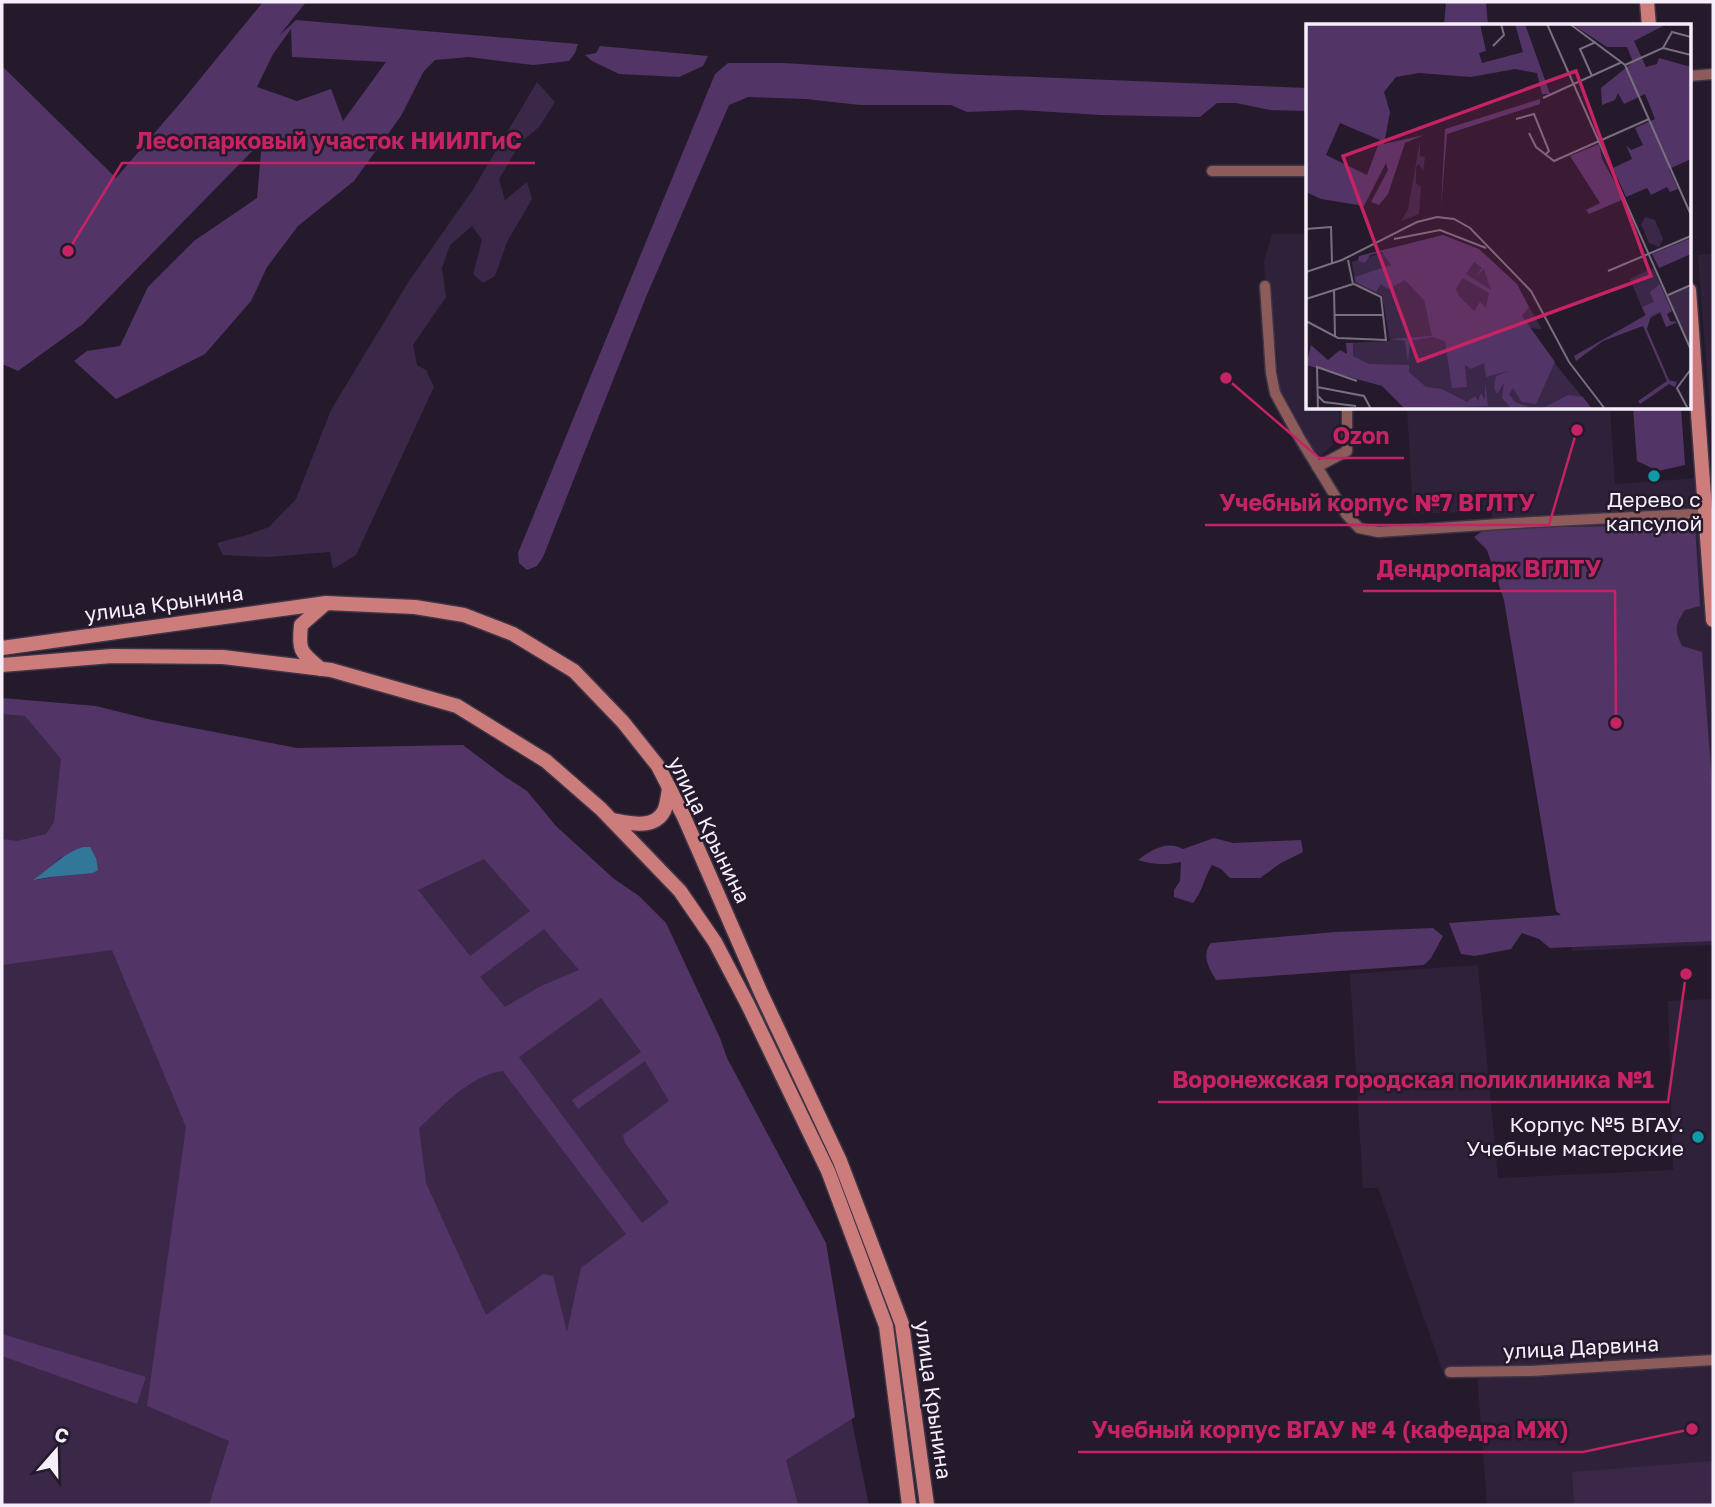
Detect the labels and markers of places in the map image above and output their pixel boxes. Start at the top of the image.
callout: Лесопарковый участок НИИЛГиС [122,119,535,163]
callout: Ozon [1319,414,1404,458]
marker: Дерево с капсулой [1646,468,1662,484]
callout: Учебный корпус №7 ВГЛТУ [1205,481,1549,525]
place label: Дерево с капсулой [1606,486,1702,536]
callout: Дендропарк ВГЛТУ [1363,547,1615,591]
callout: Воронежская городская поликлиника №1 [1158,1058,1668,1102]
place label: Корпус №5 ВГАУ. Учебные мастерские [1466,1111,1684,1161]
marker: Корпус №5 ВГАУ. Учебные мастерские [1690,1129,1706,1145]
callout: Учебный корпус ВГАУ № 4 (кафедра МЖ) [1078,1408,1583,1452]

